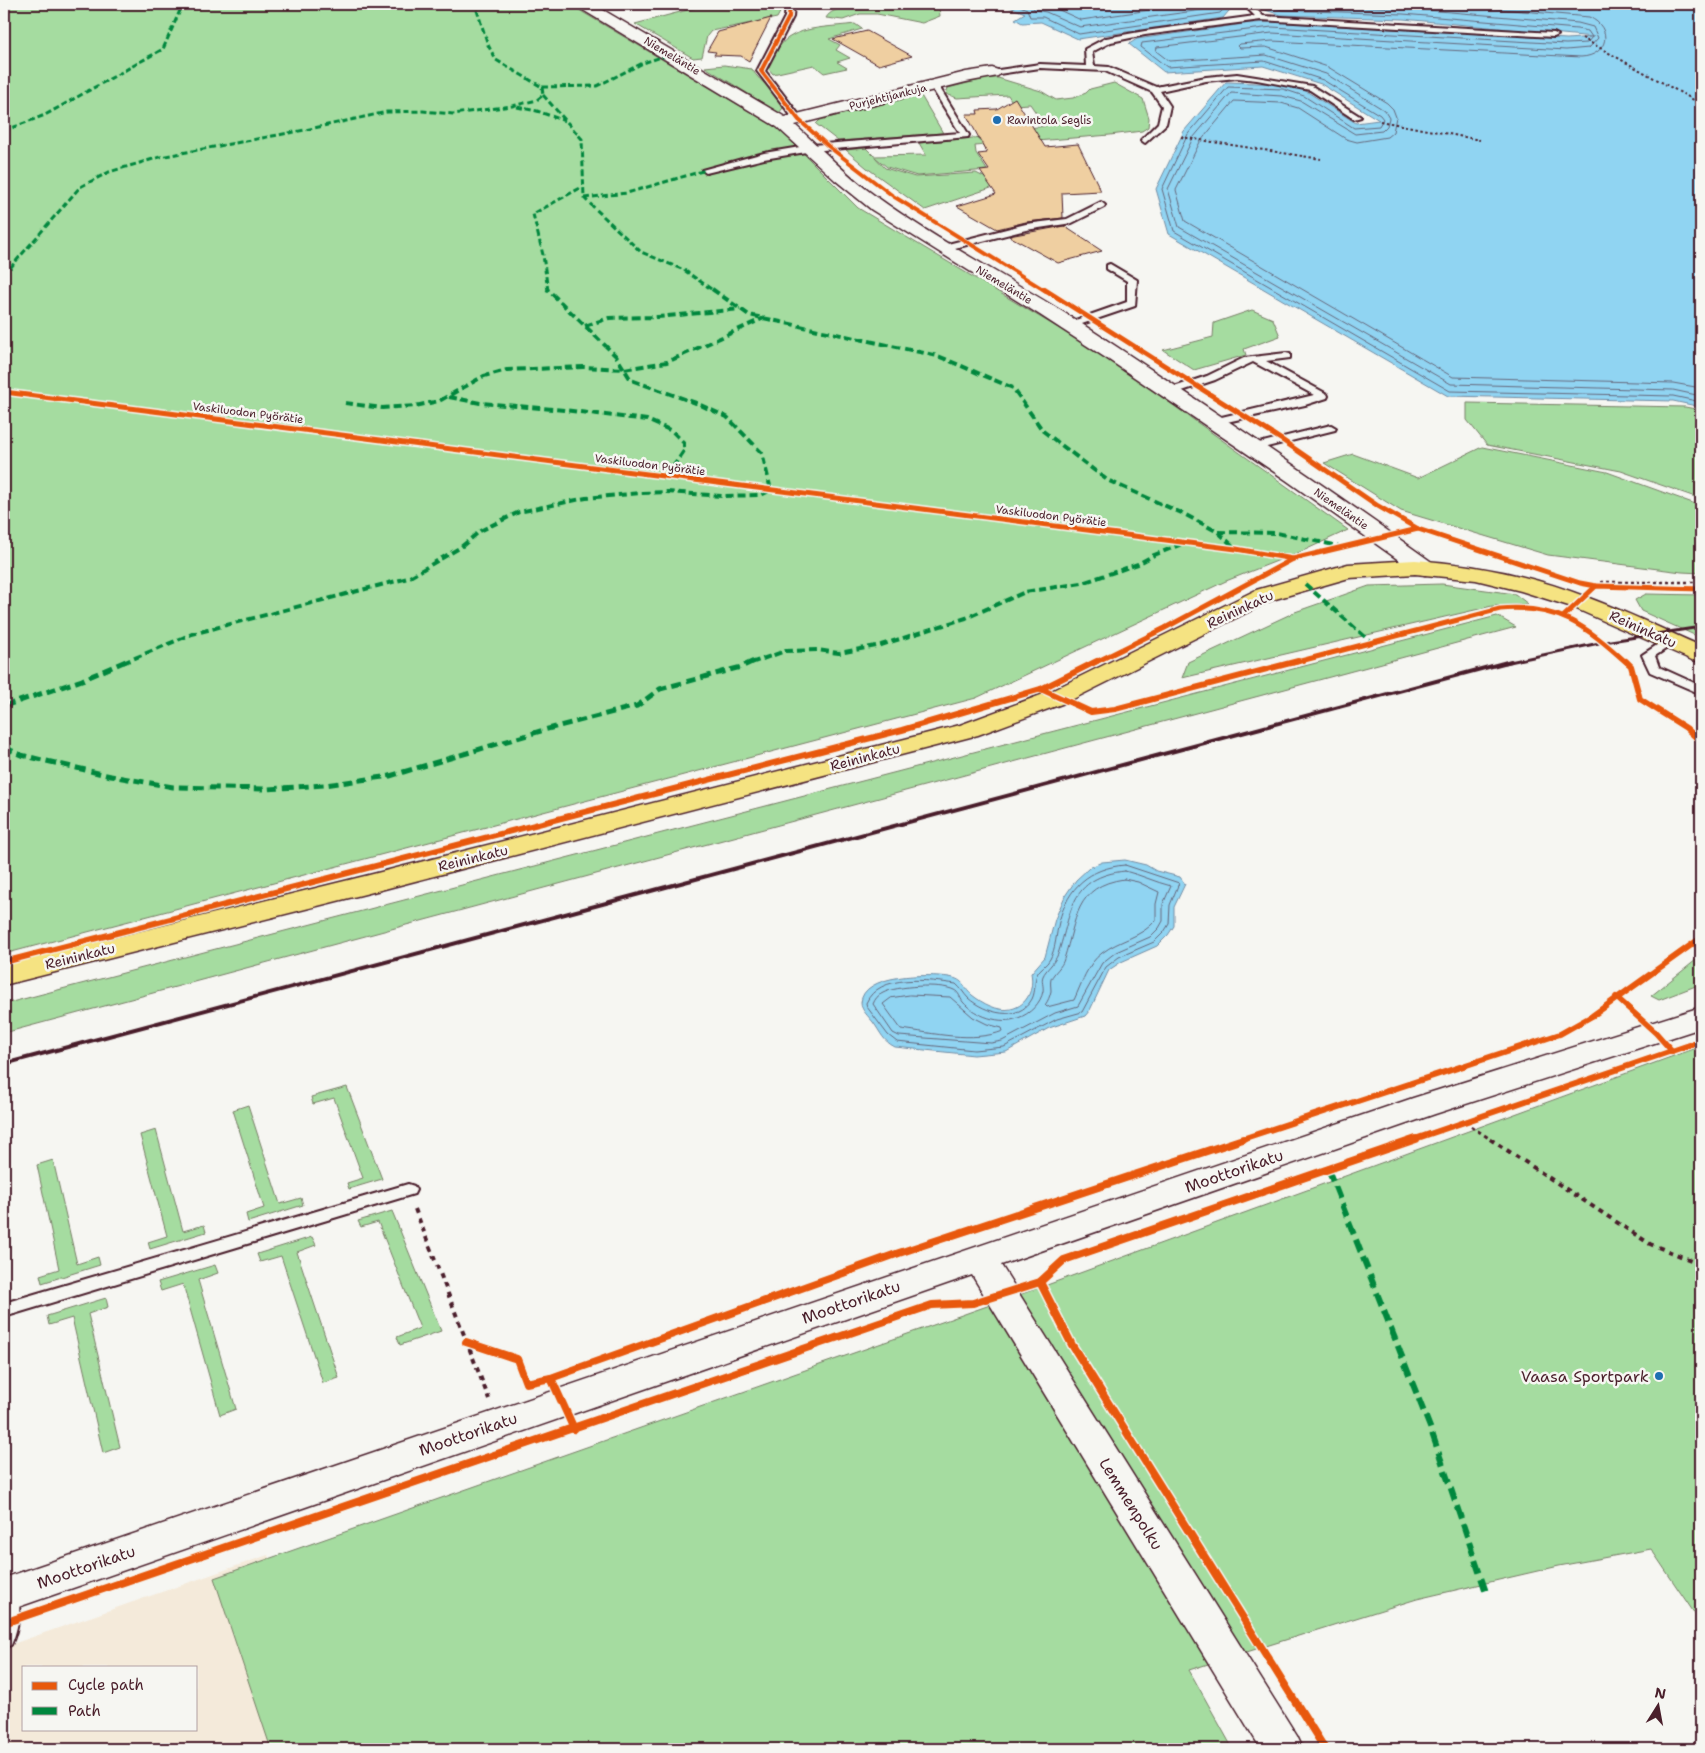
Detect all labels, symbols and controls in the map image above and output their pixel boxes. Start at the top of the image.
street label: Niemeläntie [641,33,703,79]
street label: Purjehtijankuja [848,80,928,114]
place label: Ravintola Seglis [1007,113,1092,128]
marker: Ravintola Seglis [991,114,1003,126]
street label: Niemeläntie [973,262,1035,308]
street label: Vaskiluodon Pyörätie [192,399,304,427]
street label: Vaskiluodon Pyörätie [594,451,706,479]
street label: Niemeläntie [1311,485,1371,533]
street label: Vaskiluodon Pyörätie [995,502,1107,530]
street label: Reininkatu [1204,586,1276,632]
street label: Reininkatu [1607,606,1679,652]
street label: Reininkatu [828,739,902,775]
street label: Reininkatu [436,841,510,875]
street label: Reininkatu [43,939,117,973]
street label: Moottorikatu [1182,1144,1286,1198]
street label: Moottorikatu [799,1275,903,1329]
place label: Vaasa Sportpark [1521,1366,1649,1387]
marker: Vaasa Sportpark [1653,1370,1665,1382]
street label: Moottorikatu [416,1407,520,1461]
street label: Lemmenpolku [1094,1454,1168,1554]
street label: Moottorikatu [34,1540,138,1594]
legend [22,1666,198,1730]
text: Cycle path [68,1675,144,1695]
north arrow [1632,1680,1682,1730]
text: N [1653,1683,1668,1703]
text: Path [68,1701,101,1721]

